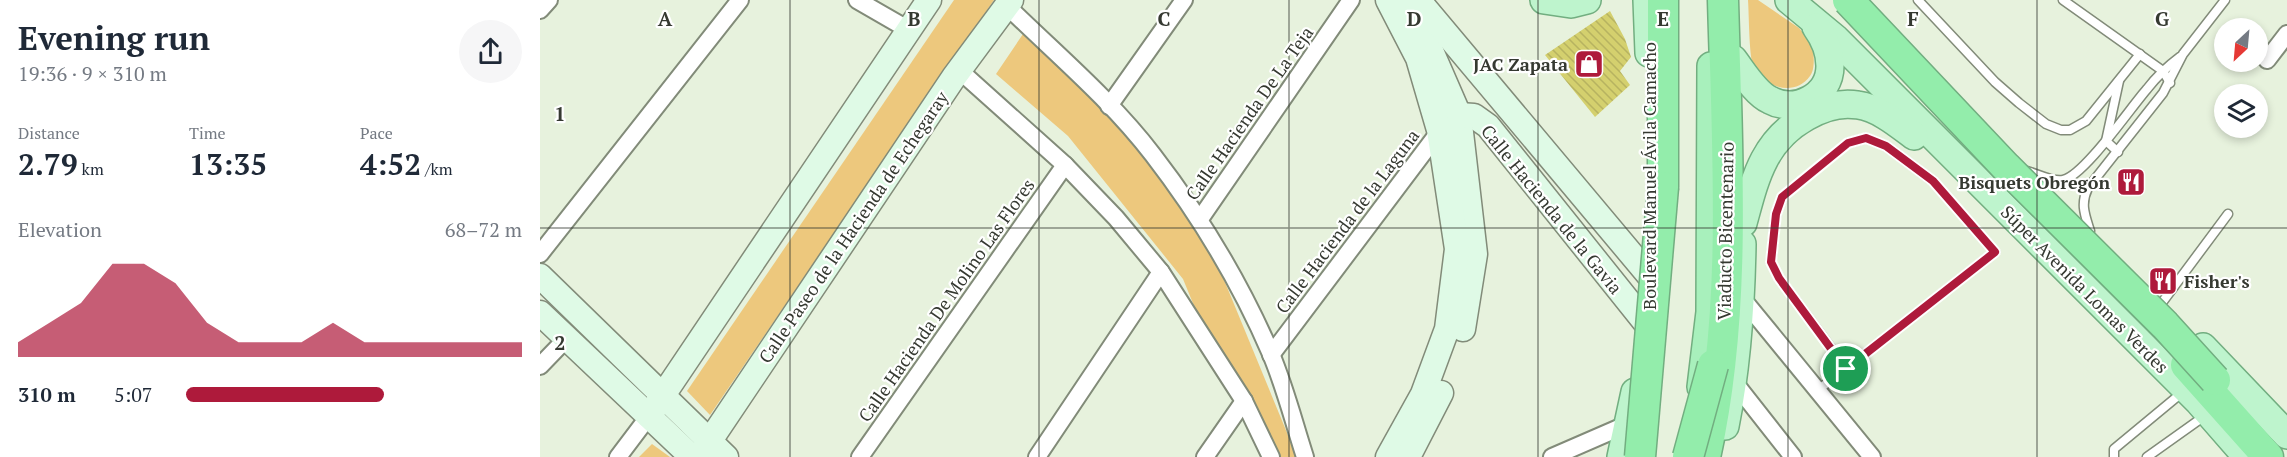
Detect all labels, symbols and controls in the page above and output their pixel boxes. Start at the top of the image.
text: A [658,5,673,32]
text: B [908,5,921,32]
text: C [1157,5,1171,32]
text: D [1407,5,1421,32]
text: E [1657,5,1669,32]
text: F [1907,5,1919,32]
text: G [2155,5,2169,32]
text: Evening run [18,16,210,59]
north arrow [2214,18,2268,72]
map controls [2214,18,2268,138]
button: share [459,20,522,83]
street label: Calle Hacienda De La Teja [1180,21,1318,205]
street label: Boulevard Manuel Ávila Camacho [1637,42,1661,310]
shop icon: JAC Zapata [1573,48,1605,80]
place label: JAC Zapata [1473,52,1568,76]
text: 19:36 · 9 × 310 m [18,60,167,87]
button: layers [2214,84,2268,138]
street label: Calle Paseo de la Hacienda de Echegaray [753,86,954,368]
text: 1 [554,100,566,127]
street label: Calle Hacienda de la Gavia [1476,119,1628,299]
text: Distance [18,122,80,144]
text: Time [189,122,226,144]
text: Pace [360,122,393,144]
street label: Calle Hacienda de la Laguna [1270,124,1424,318]
street label: Viaducto Bicentenario [1711,141,1739,321]
text: 2.79 [18,144,78,184]
text: 13:35 [189,144,267,184]
text: 4:52 [360,144,421,184]
text: km [78,158,104,180]
text: /km [421,158,453,180]
restaurant icon: Bisquets Obregón [2115,166,2147,198]
place label: Bisquets Obregón [1959,170,2110,194]
street label: Calle Hacienda De Molino Las Flores [852,174,1040,426]
street label: Súper Avenida Lomas Verdes [1996,200,2174,378]
text: Elevation [18,216,102,243]
text: 68–72 m [445,216,522,243]
restaurant icon: Fisher's [2147,265,2179,297]
place label: Fisher's [2184,269,2250,293]
text: 2 [554,329,566,356]
pin [1820,343,1871,394]
icon: arrive [1829,352,1862,385]
text: 310 m [18,381,76,408]
text: 5:07 [114,381,153,408]

